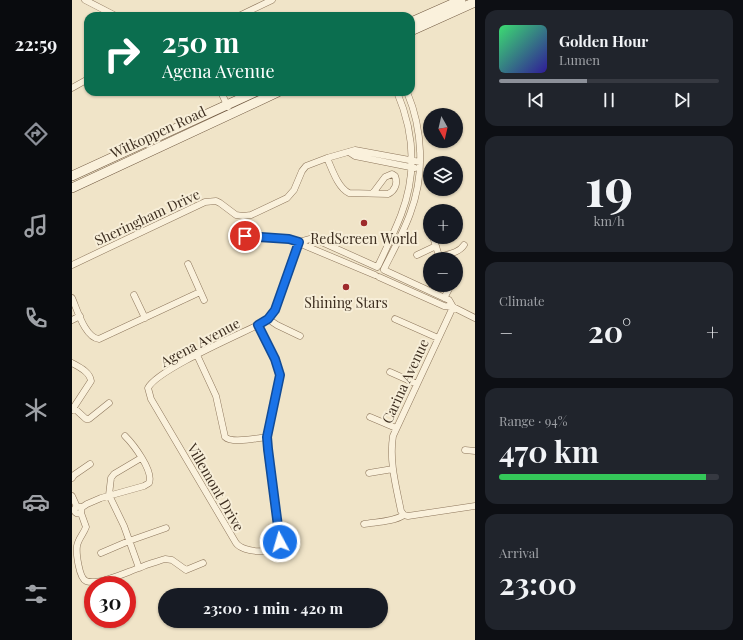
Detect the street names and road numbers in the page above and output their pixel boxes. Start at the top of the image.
street label: Witkoppen Road [106,102,209,163]
street label: Sheringham Drive [91,184,203,250]
street label: Agena Avenue [156,313,243,371]
street label: Carina Avenue [377,336,433,426]
street label: Villemont Drive [183,439,249,534]

